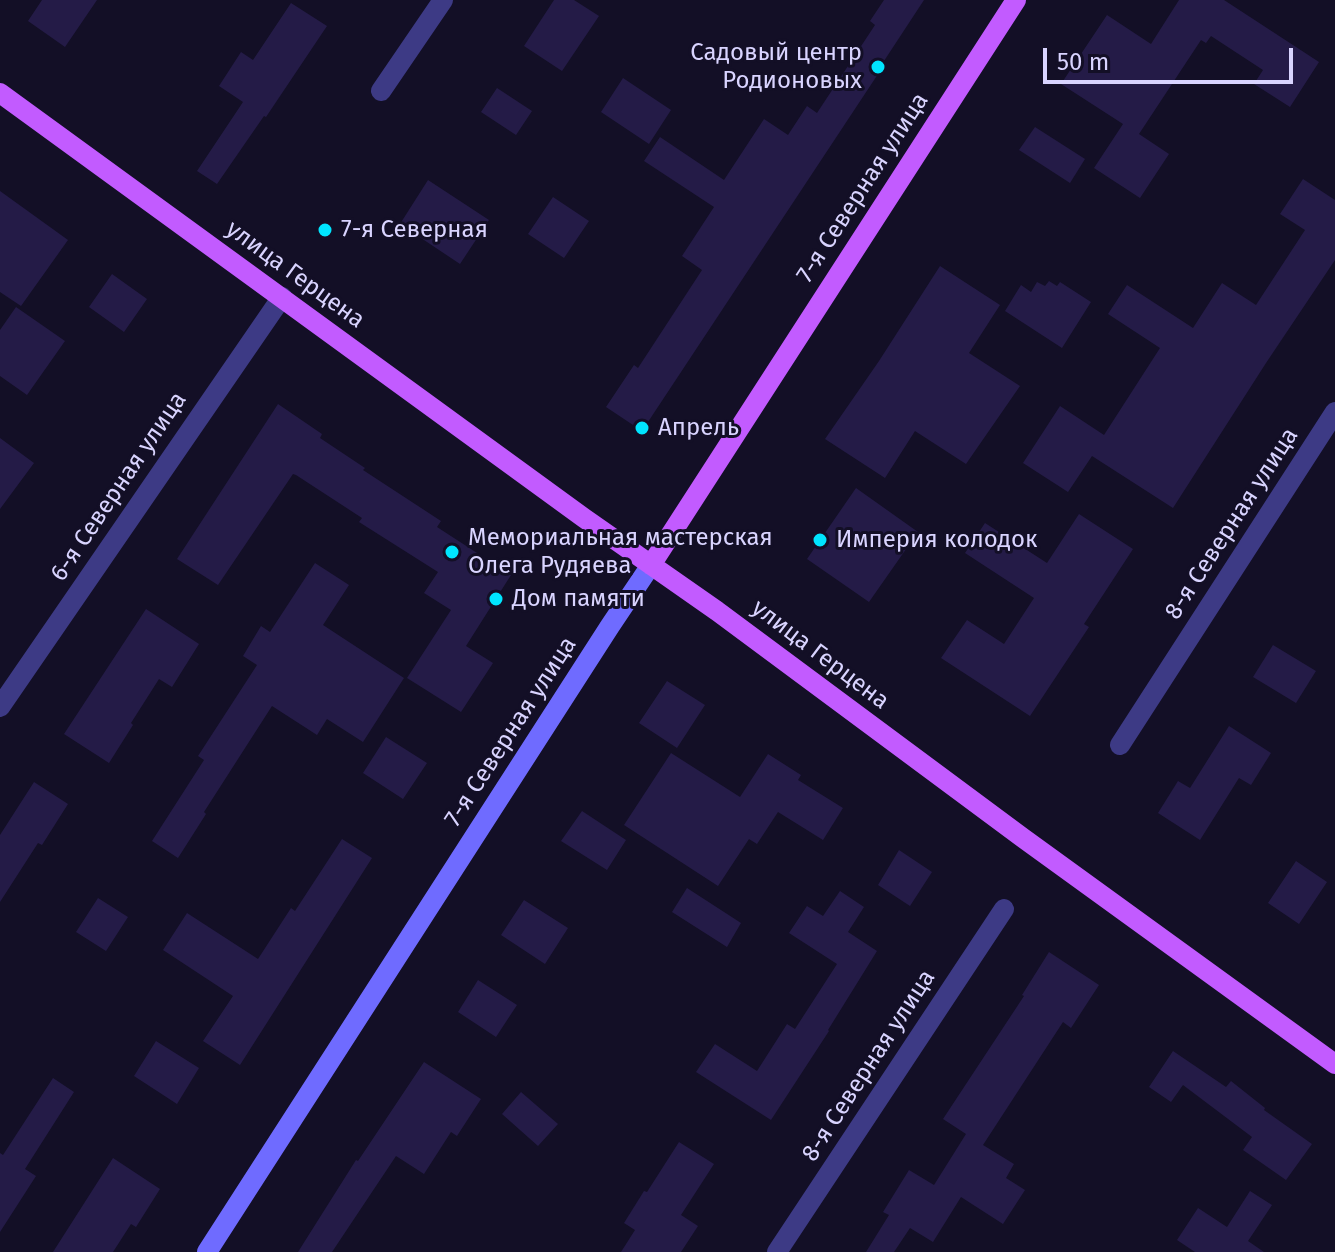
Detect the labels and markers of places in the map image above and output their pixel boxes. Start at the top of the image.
place label: Садовый центр Родионовых [690,39,862,95]
marker: Садовый центр Родионовых [869,58,887,76]
place label: 7-я Северная [341,216,488,244]
marker: 7-я Северная [316,221,334,239]
place label: Апрель [658,414,739,442]
marker: Апрель [633,419,651,437]
place label: Мемориальная мастерская Олега Рудяева [468,524,773,580]
place label: Империя колодок [836,526,1037,554]
marker: Империя колодок [811,531,829,549]
marker: Мемориальная мастерская Олега Рудяева [443,543,461,561]
place label: Дом памяти [512,585,645,613]
marker: Дом памяти [487,590,505,608]

